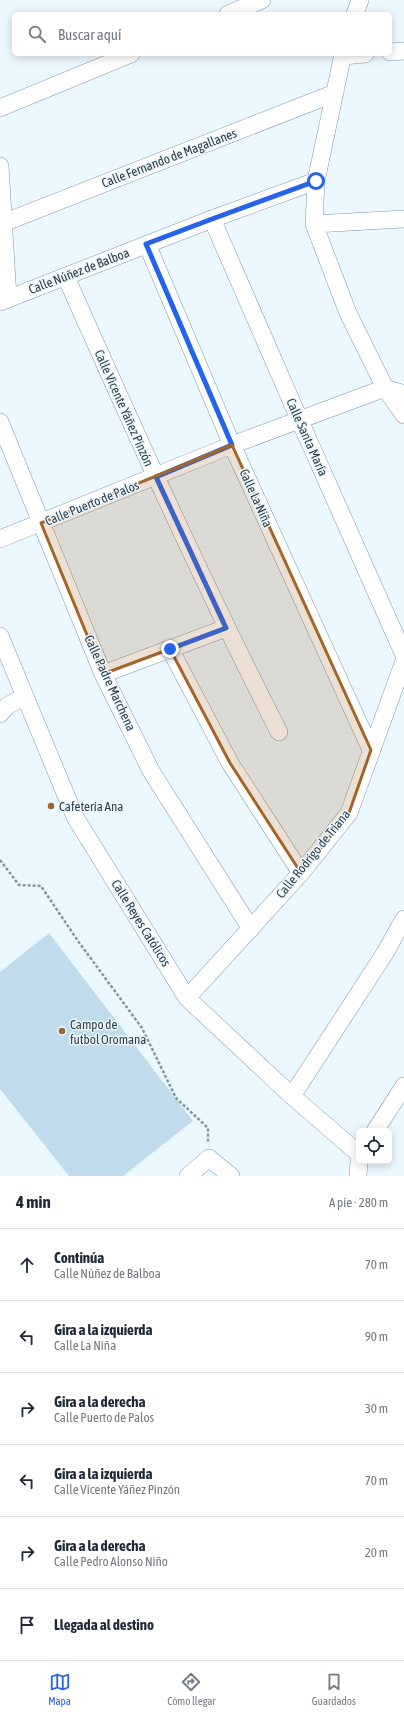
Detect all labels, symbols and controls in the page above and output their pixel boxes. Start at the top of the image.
search box [12,12,392,56]
icon: search [26,23,48,45]
text: Buscar aquí [58,26,121,43]
street label: Calle Fernando de Magallanes [99,125,239,191]
route start [307,172,325,190]
street label: Calle Núñez de Balboa [26,245,132,297]
street label: Calle Vicente Yáñez Pinzón [92,347,156,469]
street label: Calle Santa María [283,396,331,478]
street label: Calle La Niña [236,467,276,529]
street label: Calle Puerto de Palos [43,477,142,529]
street label: Calle Padre Marchena [81,633,139,733]
route end [161,640,179,658]
place label: Cafetería Ana [59,799,123,814]
marker: Cafetería Ana [46,801,56,811]
street label: Calle Rodrigo de Triana [273,807,353,901]
street label: Calle Reyes Católicos [108,877,174,970]
place label: Campo de futbol Oromana [70,1017,146,1047]
marker: Campo de futbol Oromana [57,1026,67,1036]
map controls [356,1128,392,1164]
button: locate [356,1128,392,1164]
text: 4 min [16,1192,51,1212]
text: A pie · 280 m [329,1195,388,1210]
text: Continúa [54,1249,104,1266]
icon: ahead [16,1254,38,1276]
text: 70 m [365,1257,388,1272]
text: Calle Núñez de Balboa [54,1266,161,1281]
text: Gira a la izquierda [54,1321,152,1338]
icon: left [16,1326,38,1348]
text: 90 m [365,1329,388,1344]
text: Calle La Niña [54,1338,116,1353]
text: Gira a la derecha [54,1393,145,1410]
icon: right [16,1398,38,1420]
text: 30 m [365,1401,388,1416]
text: Calle Puerto de Palos [54,1410,154,1425]
text: Gira a la izquierda [54,1465,152,1482]
icon: left [16,1470,38,1492]
text: 70 m [365,1473,388,1488]
text: Calle Vicente Yáñez Pinzón [54,1482,180,1497]
text: Gira a la derecha [54,1537,145,1554]
icon: right [16,1542,38,1564]
text: 20 m [365,1545,388,1560]
text: Calle Pedro Alonso Niño [54,1554,168,1569]
icon: arrive [16,1614,38,1636]
text: Llegada al destino [54,1616,154,1633]
tab: Mapa [48,1671,71,1707]
tab: Cómo llegar [167,1671,216,1707]
tab: Guardados [312,1671,356,1707]

